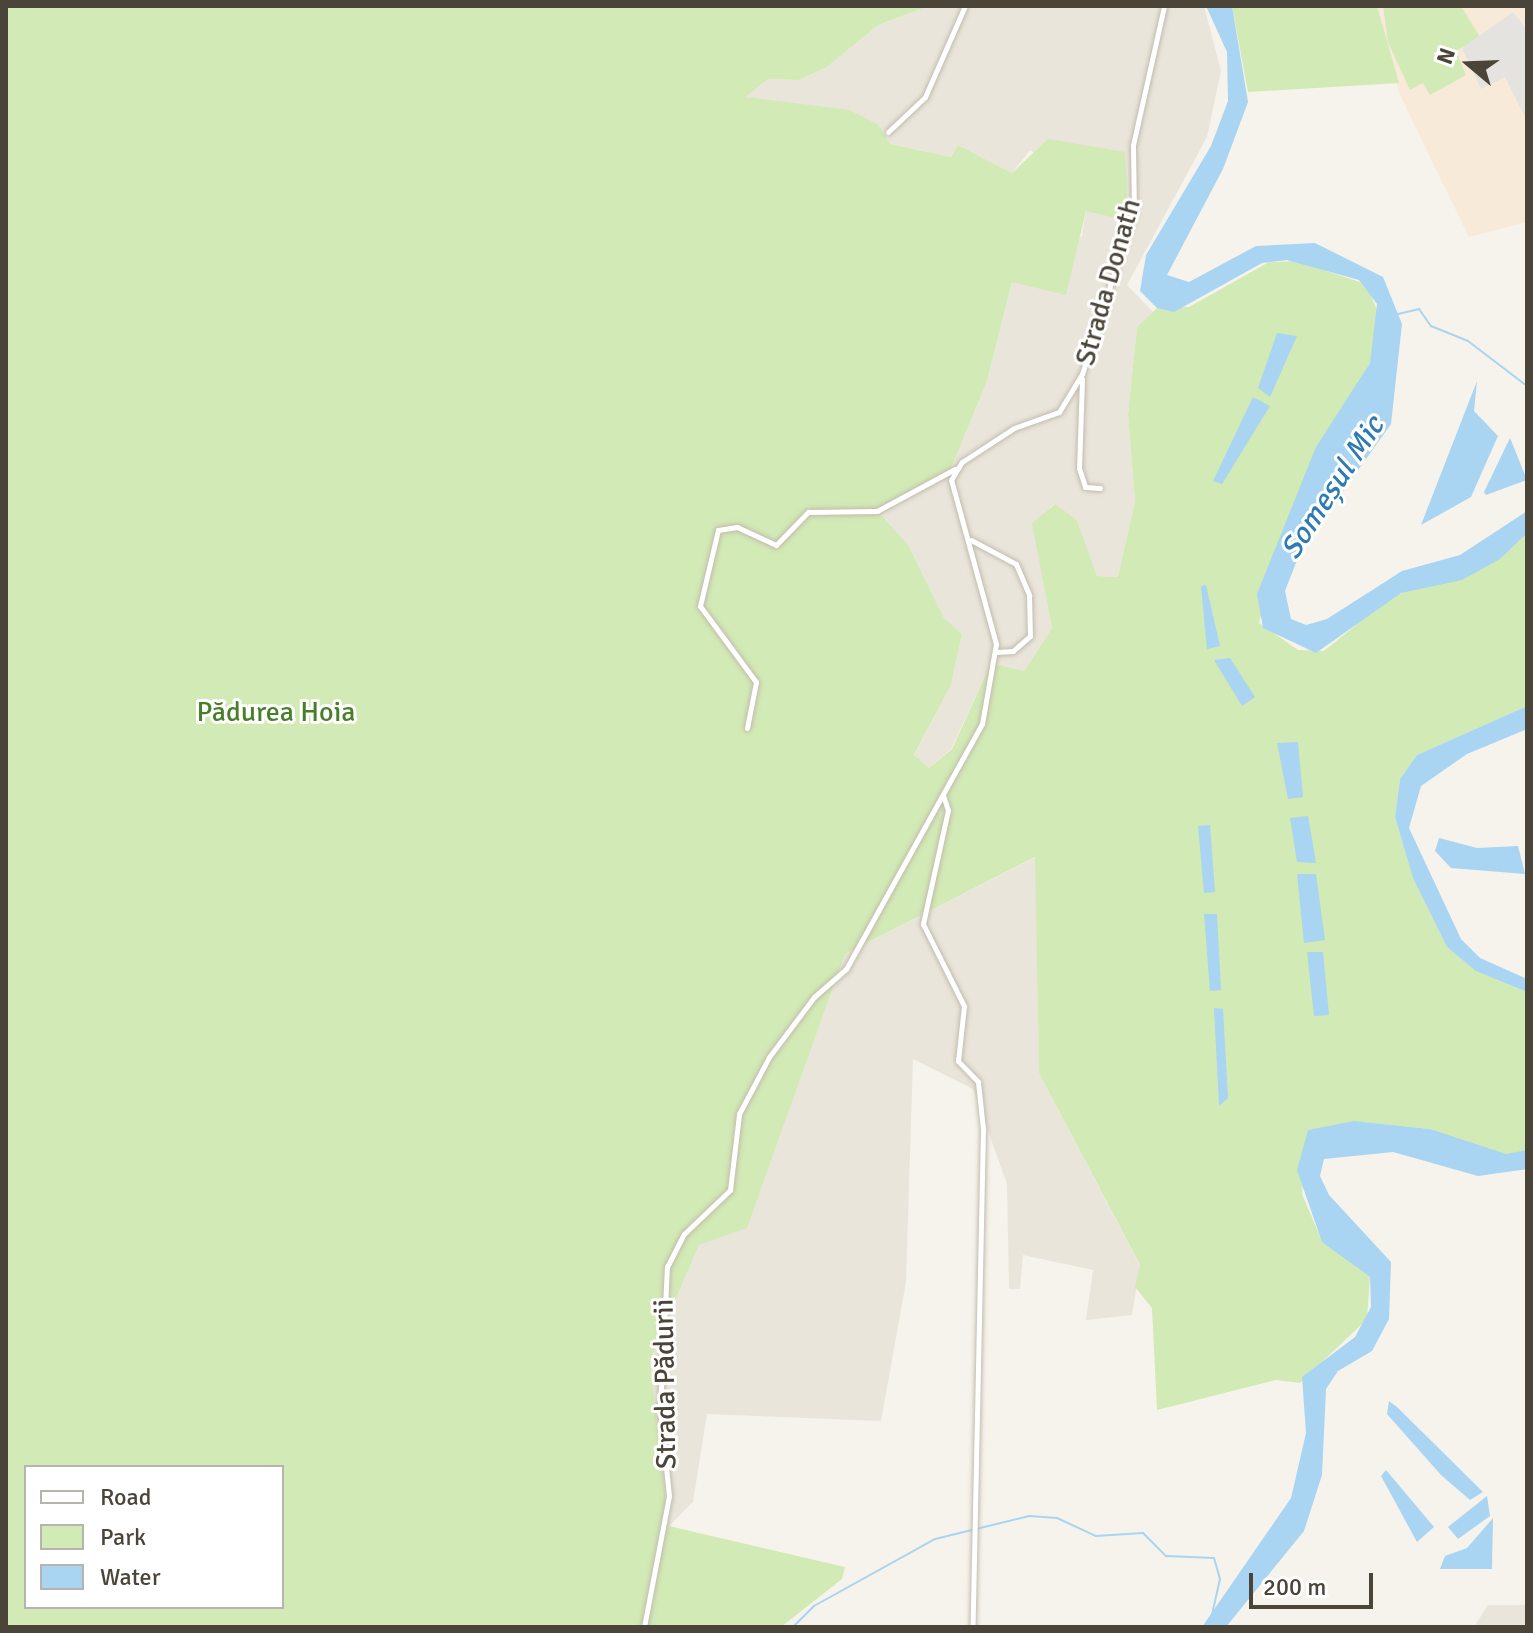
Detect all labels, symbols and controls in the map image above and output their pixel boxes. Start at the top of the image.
north arrow [1429,24,1509,104]
text: N [1431,44,1461,68]
street label: Strada Donath [1068,195,1148,369]
water label: Someșul Mic [1274,410,1392,566]
park label: Pădurea Hoia [197,695,355,729]
street label: Strada Pădurii [647,1299,683,1469]
legend [24,1465,284,1609]
text: Road [100,1482,151,1512]
text: Park [100,1522,146,1552]
scale bar [1253,1557,1377,1607]
text: Water [100,1562,160,1592]
text: 200 m [1263,1572,1326,1602]

